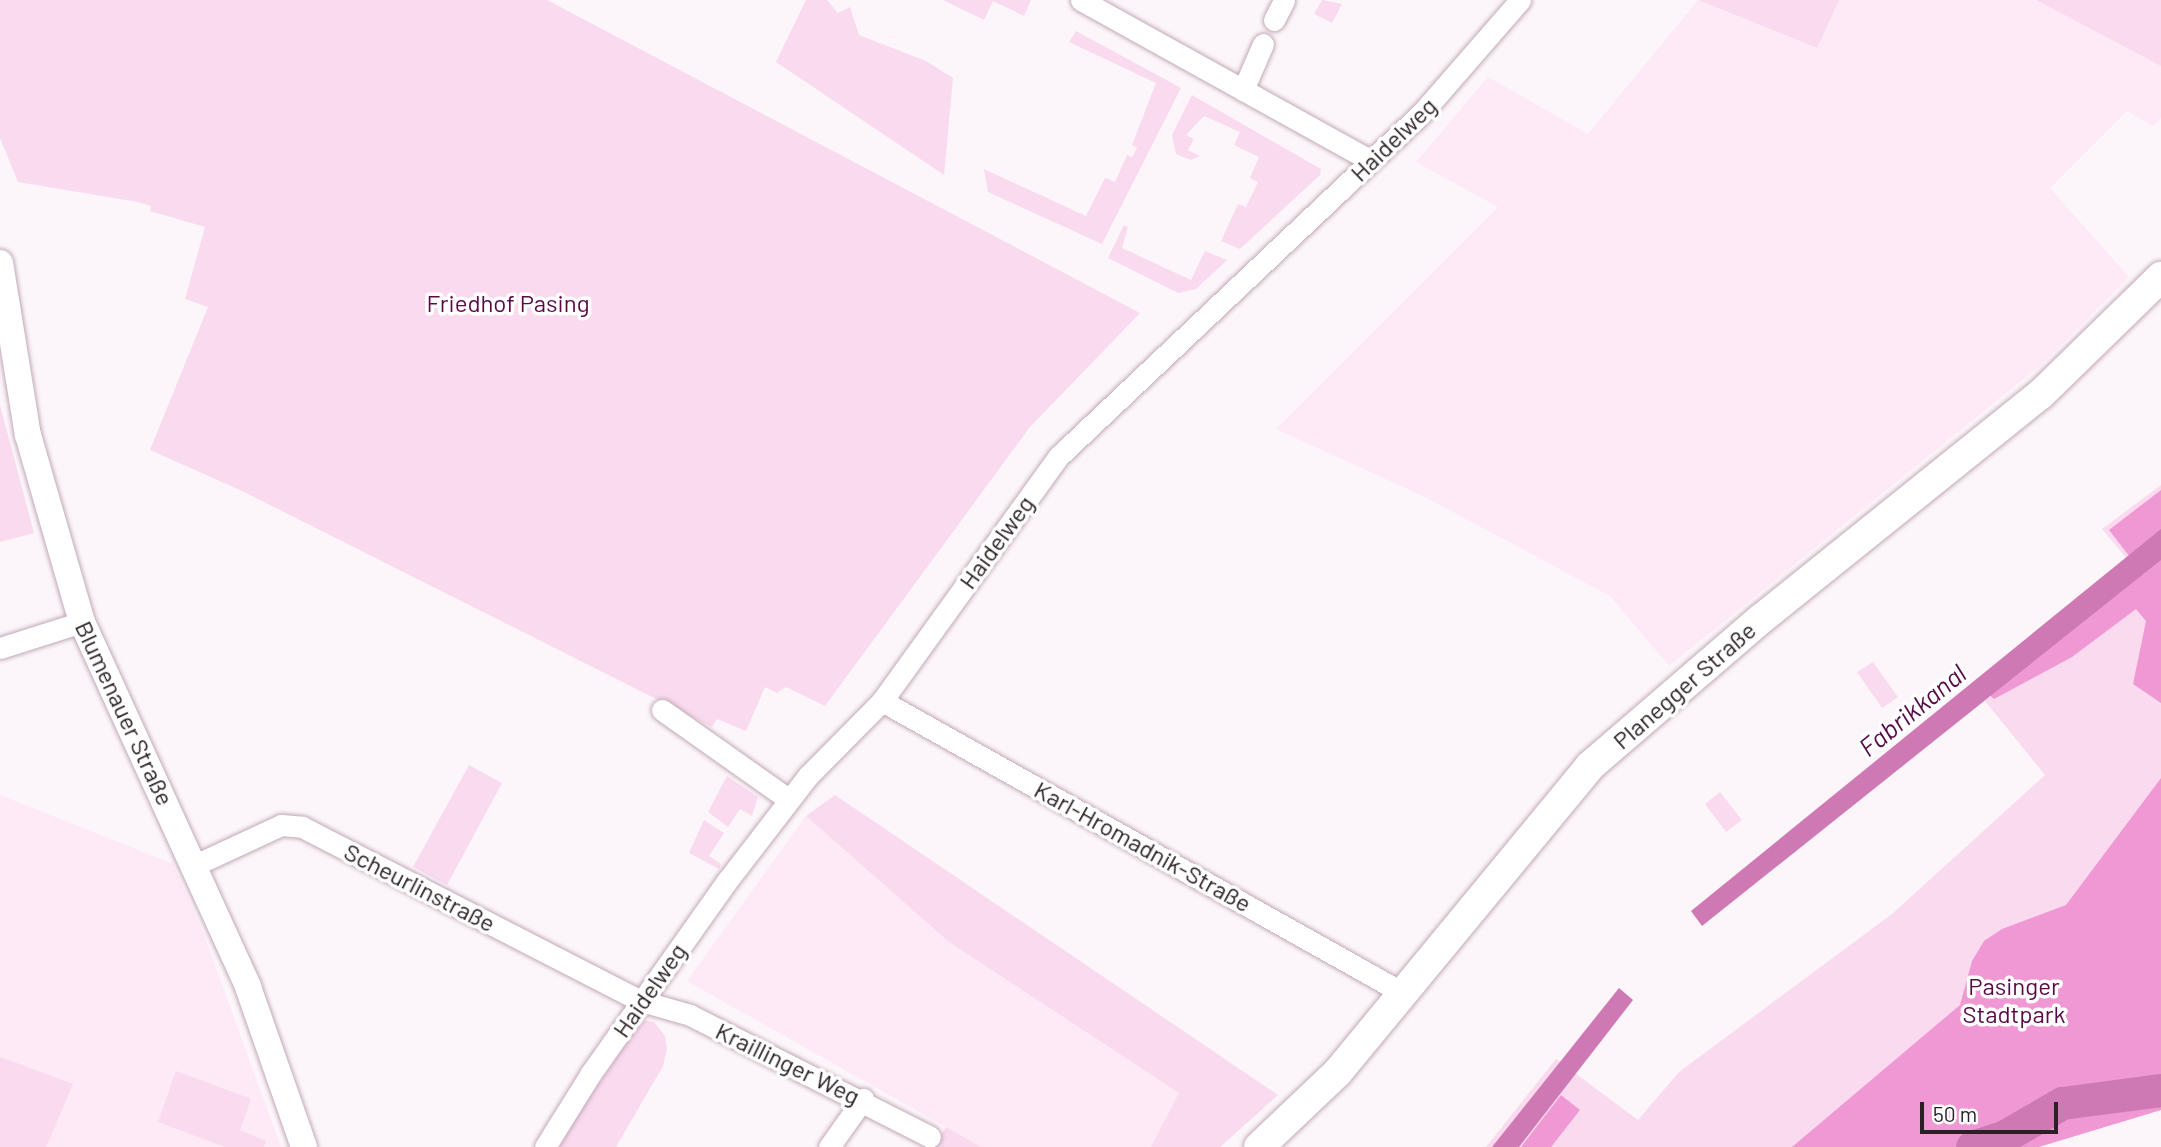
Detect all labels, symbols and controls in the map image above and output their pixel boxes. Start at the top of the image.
street label: Haidelweg [1344,91,1442,187]
park label: Friedhof Pasing [427,289,589,317]
street label: Haidelweg [953,490,1039,594]
street label: Planegger Straße [1607,615,1761,755]
street label: Blumenauer Straße [70,616,180,810]
water label: Fabrikkanal [1852,657,1972,763]
street label: Karl-Hromadnik-Straße [1030,774,1256,918]
street label: Scheurlinstraße [340,837,500,937]
street label: Haidelweg [606,937,692,1043]
park label: Pasinger Stadtpark [1962,972,2066,1028]
street label: Kraillinger Weg [711,1016,865,1110]
scale bar [1923,1088,2061,1132]
text: 50 m [1933,1101,1977,1126]

